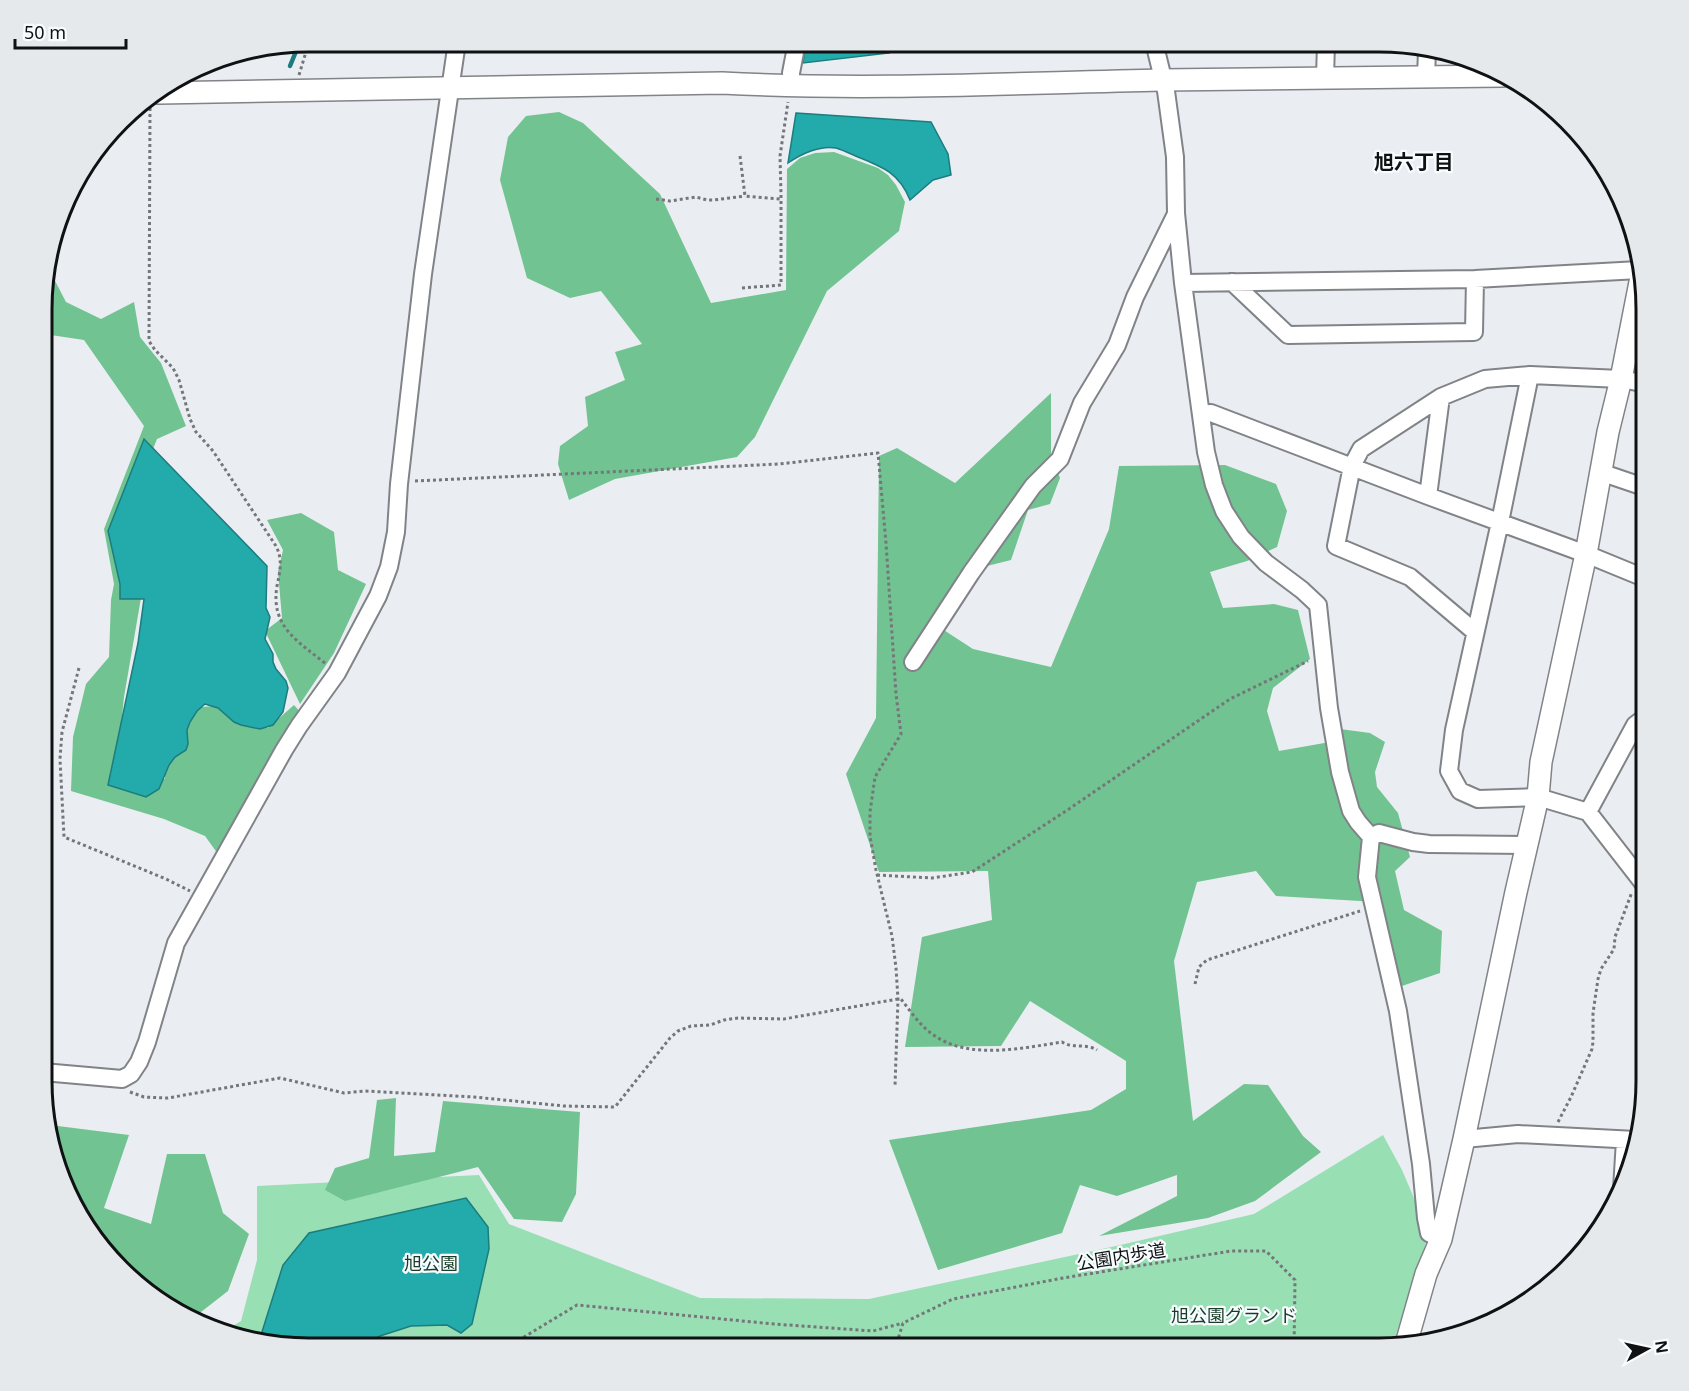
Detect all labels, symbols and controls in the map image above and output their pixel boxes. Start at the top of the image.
scale bar [15,12,126,50]
text: 50 m [24,20,66,44]
district label: 旭六丁目 [1374,148,1454,175]
street label: 公園内歩道 [1075,1237,1167,1275]
park label: 旭公園 [404,1251,458,1275]
park label: 旭公園グランド [1171,1303,1297,1327]
north arrow [1617,1319,1677,1379]
text: N [1650,1339,1674,1355]

